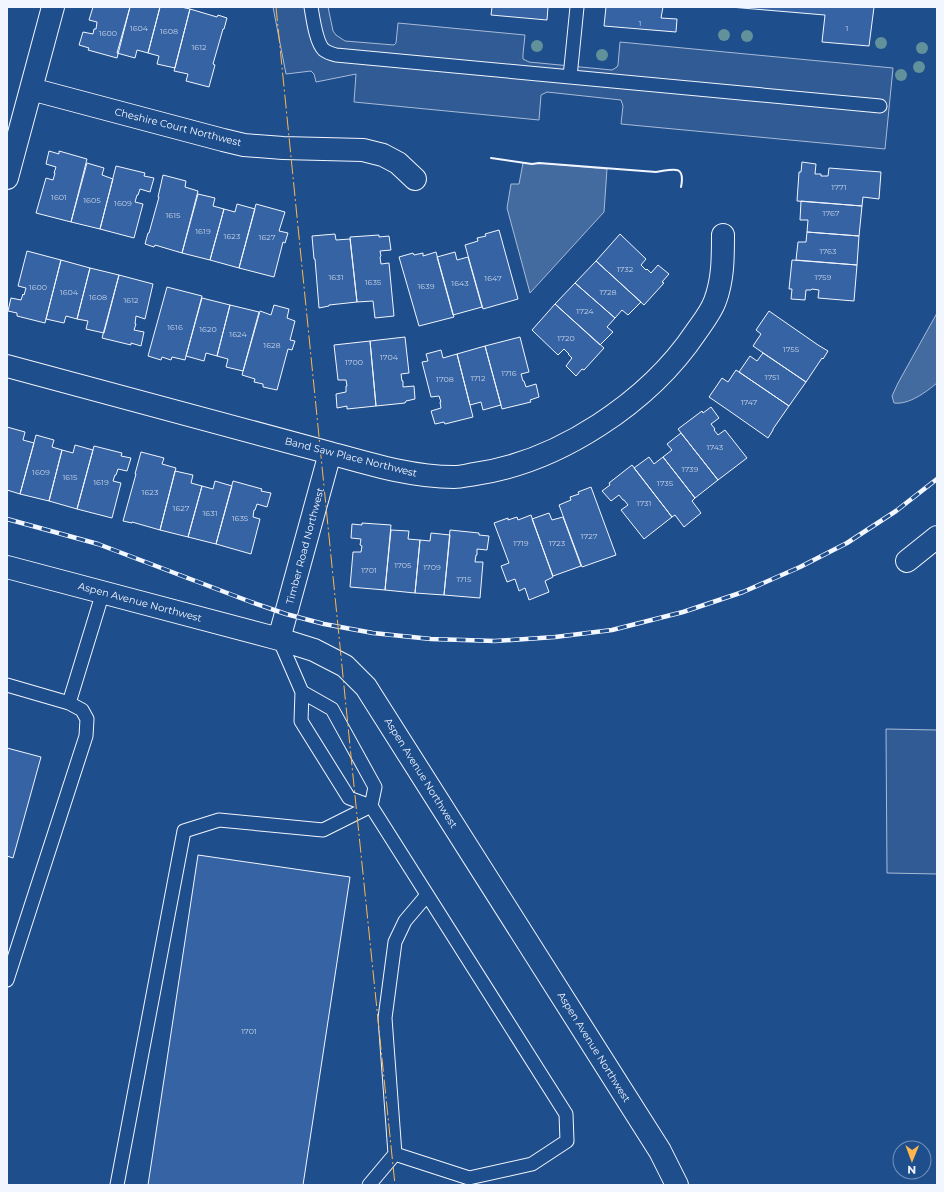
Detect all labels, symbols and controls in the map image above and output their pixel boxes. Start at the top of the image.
house number: 1 [639,18,641,28]
house number: 1604 [130,23,149,33]
house number: 1 [846,23,848,33]
house number: 1608 [160,26,178,36]
house number: 1600 [99,28,117,38]
house number: 1612 [191,42,207,52]
street label: Cheshire Court Northwest [113,105,243,149]
house number: 1771 [831,182,847,192]
house number: 1601 [51,192,67,202]
house number: 1605 [83,195,101,205]
house number: 1609 [114,198,132,208]
house number: 1767 [823,208,840,218]
house number: 1615 [165,210,181,220]
house number: 1619 [195,226,211,236]
house number: 1623 [224,231,241,241]
house number: 1627 [259,232,276,242]
house number: 1763 [820,246,837,256]
house number: 1732 [617,264,634,274]
house number: 1631 [328,272,344,282]
house number: 1759 [815,272,832,282]
house number: 1647 [484,273,502,283]
house number: 1635 [365,277,382,287]
house number: 1643 [451,278,469,288]
house number: 1639 [417,281,435,291]
house number: 1600 [29,282,47,292]
house number: 1604 [60,287,79,297]
house number: 1728 [599,287,617,297]
house number: 1608 [89,292,107,302]
house number: 1612 [123,295,139,305]
house number: 1724 [576,306,594,316]
house number: 1616 [167,322,183,332]
house number: 1620 [199,324,217,334]
house number: 1624 [229,329,247,339]
house number: 1720 [557,333,575,343]
house number: 1628 [263,340,281,350]
house number: 1755 [783,344,800,354]
house number: 1704 [380,352,399,362]
house number: 1700 [345,357,363,367]
house number: 1716 [501,368,517,378]
house number: 1751 [765,372,779,382]
house number: 1712 [470,373,486,383]
house number: 1708 [436,374,454,384]
house number: 1747 [741,397,758,407]
street label: Band Saw Place Northwest [284,434,418,480]
house number: 1743 [707,442,724,452]
house number: 1739 [682,464,699,474]
house number: 1609 [32,467,50,477]
house number: 1615 [62,472,78,482]
house number: 1619 [93,477,109,487]
house number: 1735 [657,478,674,488]
street label: Timber Road Northwest [283,486,327,606]
house number: 1623 [142,487,159,497]
house number: 1731 [637,498,651,508]
house number: 1627 [173,503,190,513]
house number: 1631 [202,508,218,518]
house number: 1635 [232,513,249,523]
house number: 1727 [581,531,598,541]
house number: 1719 [513,538,529,548]
house number: 1723 [549,538,566,548]
house number: 1705 [394,560,412,570]
house number: 1709 [423,562,441,572]
house number: 1701 [361,565,377,575]
house number: 1715 [456,574,472,584]
street label: Aspen Avenue Northwest [77,579,203,625]
street label: Aspen Avenue Northwest [382,716,460,830]
street label: Aspen Avenue Northwest [555,990,633,1104]
house number: 1701 [241,1026,257,1036]
north arrow [892,1140,932,1180]
text: N [907,1163,916,1177]

